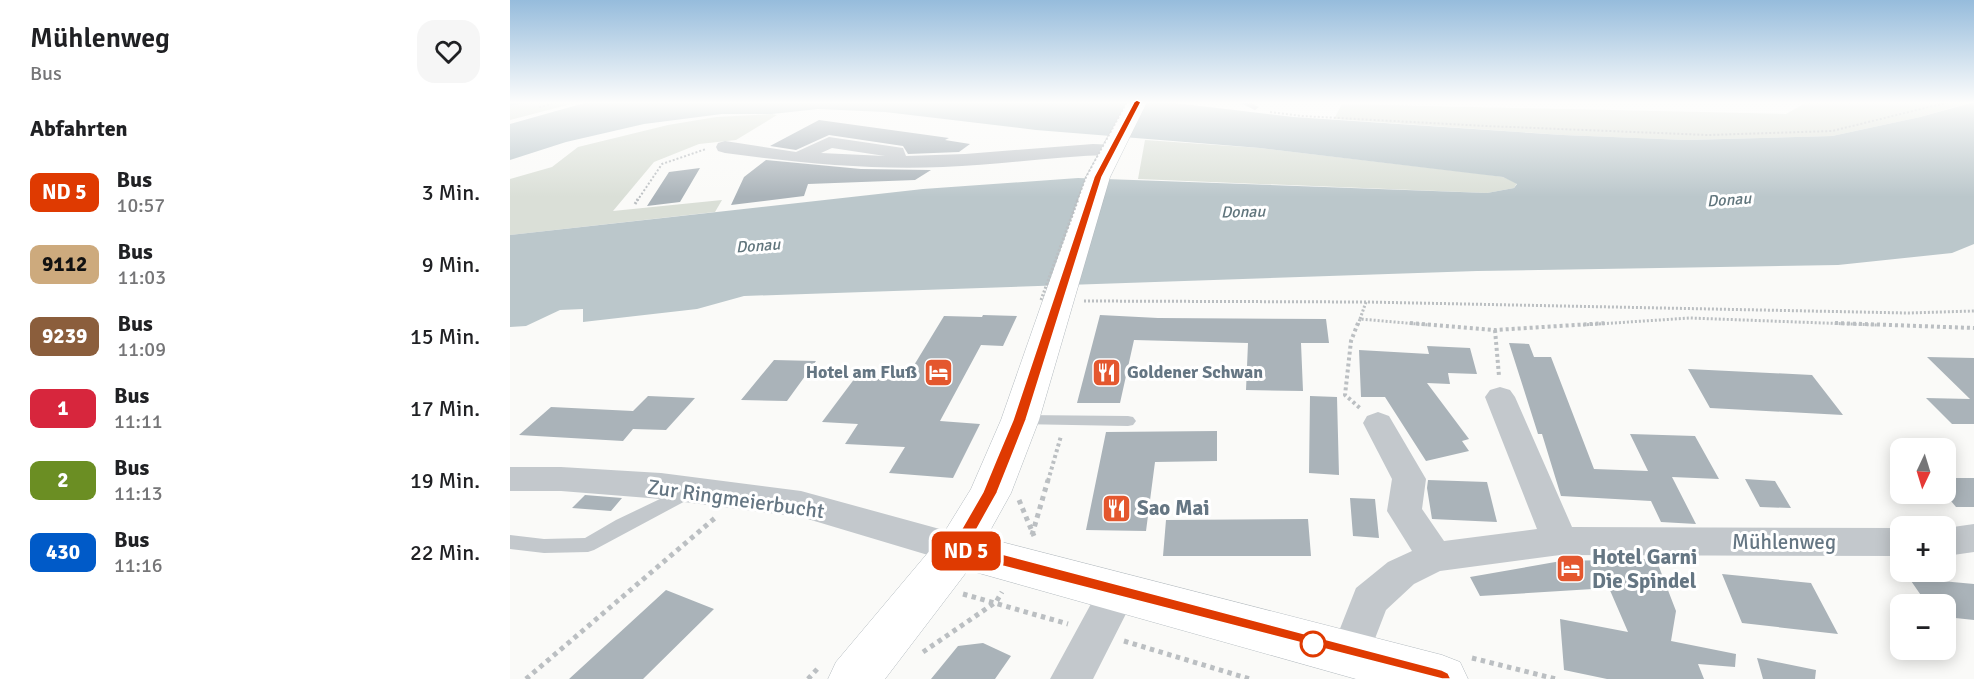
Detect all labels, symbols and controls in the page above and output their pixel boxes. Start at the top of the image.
button: heart [417,20,480,83]
text: Mühlenweg [30,21,170,55]
text: Bus [30,61,62,86]
text: Abfahrten [30,115,128,142]
text: Bus [117,166,152,193]
text: ND 5 [42,179,87,205]
text: 3 Min. [422,179,480,206]
water label: Donau [1706,188,1753,212]
text: 10:57 [117,193,165,218]
water label: Donau [1221,202,1267,222]
water label: Donau [735,234,782,258]
text: Bus [117,238,153,265]
text: 9112 [42,251,87,277]
text: 9 Min. [422,251,480,278]
text: 11:03 [117,265,166,290]
text: Bus [117,310,153,337]
text: 9239 [42,323,87,349]
text: 15 Min. [410,323,480,350]
text: 11:09 [117,337,166,362]
hotel icon: Hotel am Fluß [922,356,954,388]
restaurant icon: Goldener Schwan [1090,356,1122,388]
place label: Hotel am Fluß [806,361,917,383]
place label: Goldener Schwan [1127,361,1263,383]
text: Bus [114,382,149,409]
text: 1 [57,395,69,421]
text: 17 Min. [410,395,480,422]
text: 11:11 [114,409,163,434]
north arrow [1890,438,1956,504]
map controls [1890,438,1956,660]
text: Bus [114,454,149,481]
text: 2 [57,467,69,493]
text: 19 Min. [410,467,480,494]
street label: Zur Ringmeierbucht [646,474,826,524]
text: 11:13 [114,481,163,506]
restaurant icon: Sao Mai [1100,492,1132,524]
place label: Sao Mai [1137,495,1210,521]
button: + [1890,516,1956,582]
text: Bus [114,526,149,553]
street label: Mühlenweg [1732,529,1836,555]
line badge: ND 5 [924,532,1008,570]
text: ND 5 [944,538,988,564]
text: 430 [46,539,80,565]
text: 22 Min. [410,539,480,566]
place label: Hotel Garni Die Spindel [1592,544,1697,594]
text: 11:16 [114,553,163,578]
hotel icon: Hotel Garni Die Spindel [1555,553,1587,585]
button: − [1890,594,1956,660]
unlabelled marker [1300,631,1326,657]

